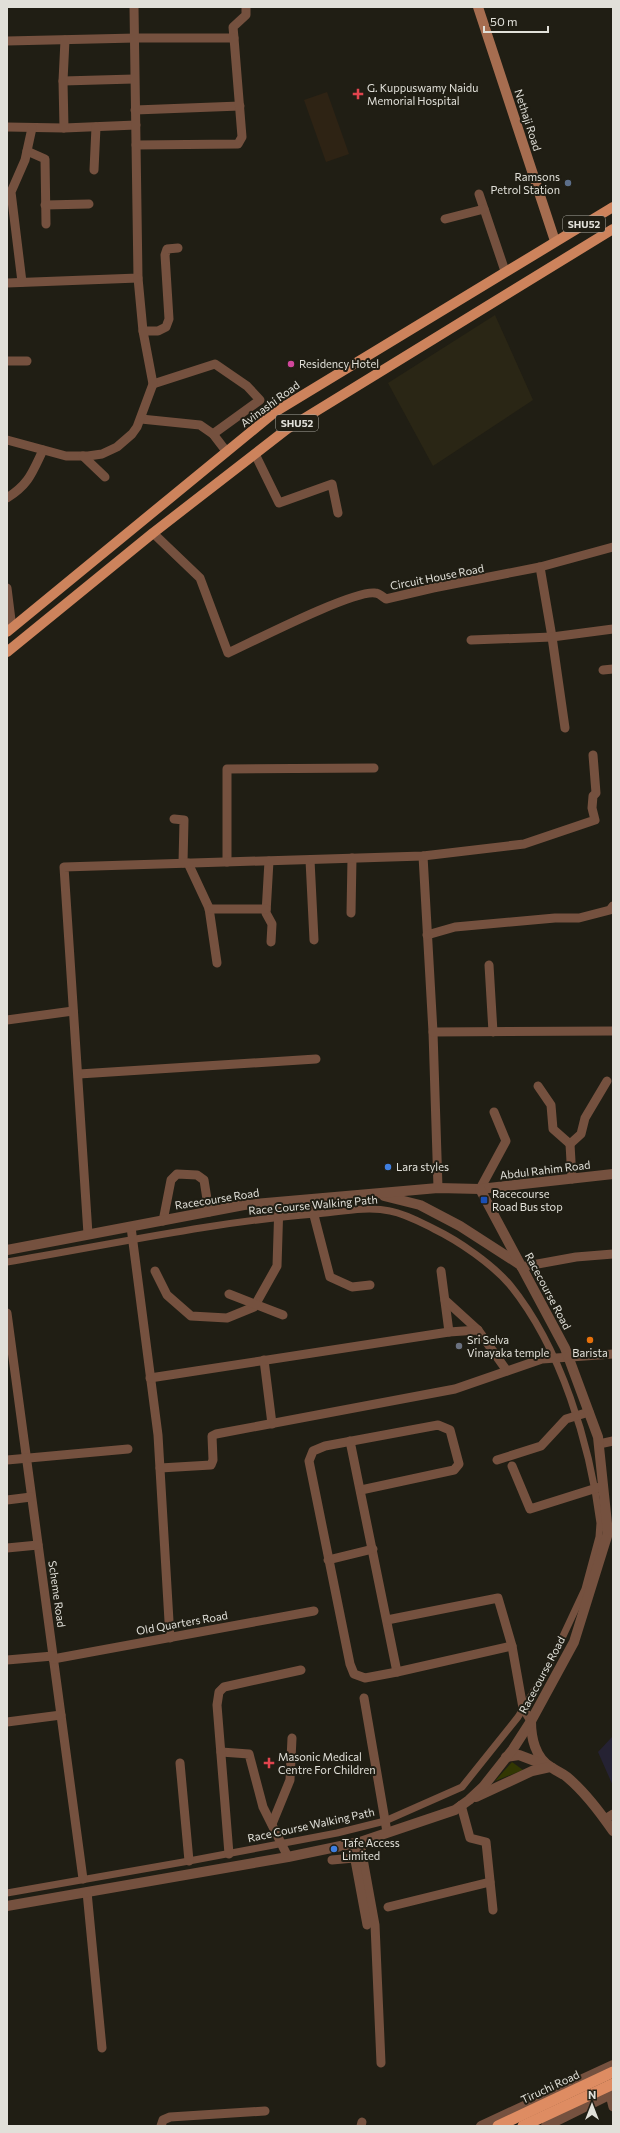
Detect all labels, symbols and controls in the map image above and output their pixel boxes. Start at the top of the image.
scale bar [484,8,548,34]
text: 50 m [490,14,518,28]
place label: G. Kuppuswamy Naidu Memorial Hospital [367,81,478,107]
street label: Nethaji Road [512,87,545,152]
marker: G. Kuppuswamy Naidu Memorial Hospital [352,88,364,100]
place label: Ramsons Petrol Station [491,170,560,196]
marker: Ramsons Petrol Station [563,178,573,188]
road number: SHU52 [563,216,605,232]
place label: Residency Hotel [299,357,379,370]
marker: Residency Hotel [286,359,296,369]
street label: Avinashi Road [238,378,302,429]
road number: SHU52 [276,415,318,431]
street label: Circuit House Road [389,561,485,592]
street label: Abdul Rahim Road [499,1158,591,1182]
place label: Lara styles [396,1160,449,1173]
marker: Lara styles [383,1162,393,1172]
street label: Racecourse Road [174,1185,260,1212]
place label: Racecourse Road Bus stop [492,1187,563,1213]
street label: Race Course Walking Path [248,1192,378,1217]
marker: Racecourse Road Bus stop [479,1195,489,1205]
street label: Racecourse Road [523,1250,574,1331]
place label: Sri Selva Vinayaka temple [467,1333,550,1359]
marker: Barista [585,1335,595,1345]
marker: Sri Selva Vinayaka temple [454,1341,464,1351]
place label: Barista [572,1346,608,1359]
street label: Scheme Road [46,1560,69,1628]
street label: Old Quarters Road [135,1608,229,1637]
street label: Racecourse Road [516,1634,567,1715]
place label: Masonic Medical Centre For Children [278,1750,376,1776]
marker: Masonic Medical Centre For Children [263,1757,275,1769]
street label: Race Course Walking Path [246,1805,376,1844]
place label: Tafe Access Limited [342,1836,400,1862]
marker: Tafe Access Limited [329,1844,339,1854]
street label: Tiruchi Road [519,2067,581,2106]
north arrow [572,2085,612,2125]
text: N [588,2088,596,2101]

